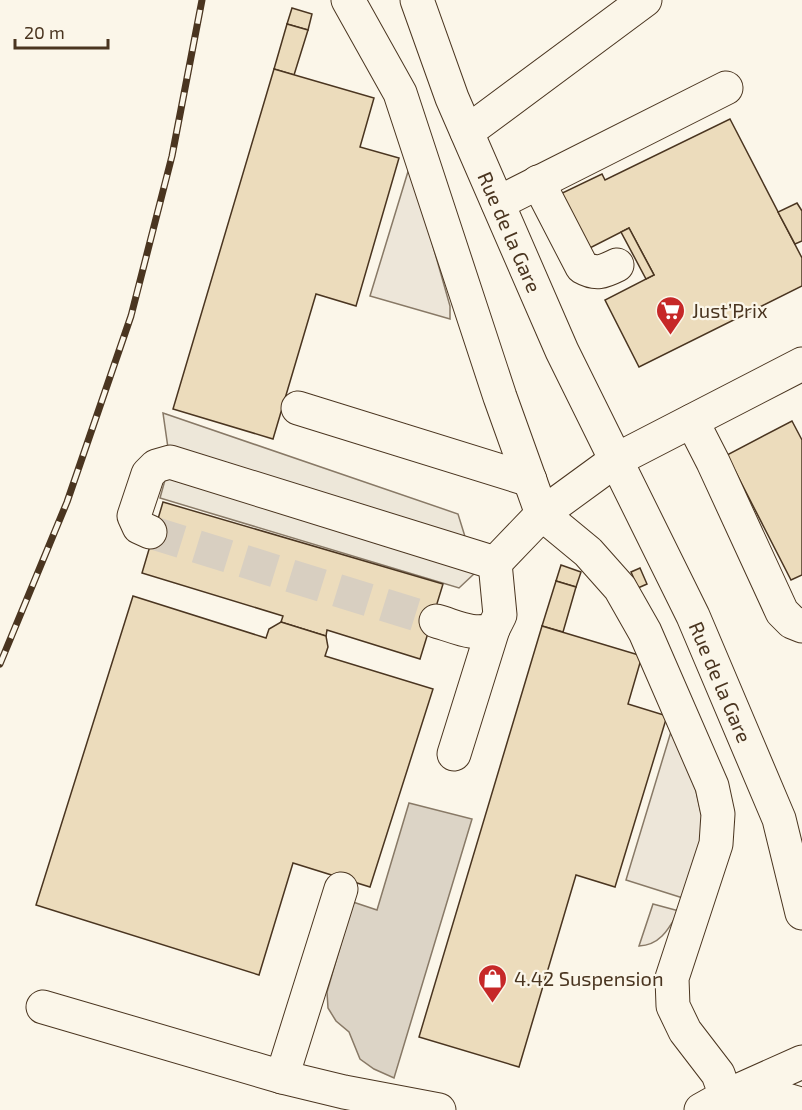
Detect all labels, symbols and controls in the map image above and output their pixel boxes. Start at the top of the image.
scale bar [15,12,108,50]
text: 20 m [24,21,65,43]
street label: Rue de la Gare [473,168,547,296]
supermarket icon: Just’Prix [655,294,687,336]
place label: Just’Prix [692,298,768,322]
street label: Rue de la Gare [685,618,757,746]
shop icon: 4.42 Suspension [477,962,509,1004]
place label: 4.42 Suspension [514,966,664,990]

